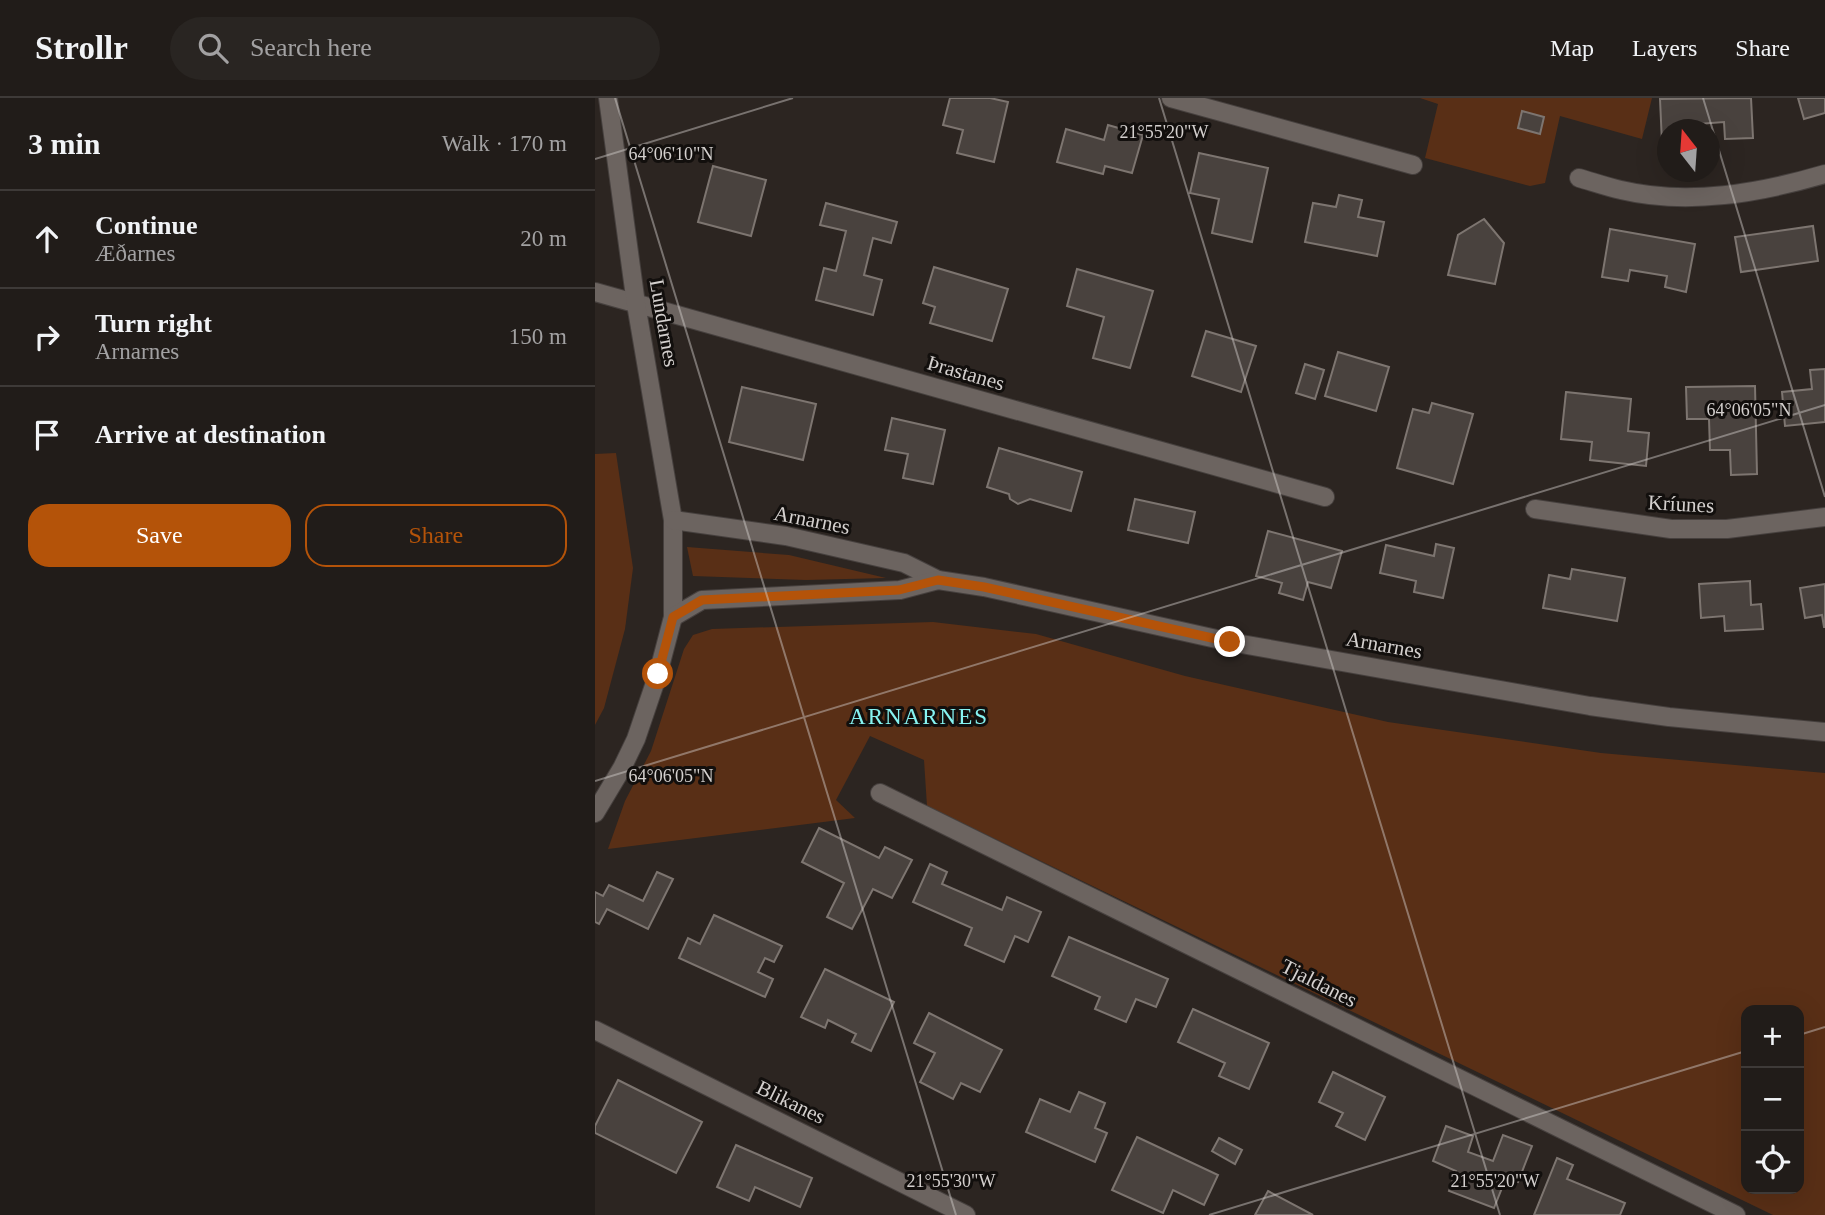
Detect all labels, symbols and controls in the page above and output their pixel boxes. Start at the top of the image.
search box [170,17,660,80]
icon: search [194,29,232,67]
text: Strollr [35,30,128,66]
text: Search here [250,33,372,62]
text: Map [1550,35,1594,61]
text: Layers [1632,35,1697,61]
text: Share [1735,35,1790,61]
north arrow [1657,119,1720,182]
text: 21°55'20"W [1120,122,1208,142]
text: 3 min [28,127,101,160]
text: Walk · 170 m [442,131,567,156]
text: 64°06'10"N [629,144,713,164]
text: Continue [95,211,198,240]
icon: ahead [28,220,66,258]
text: 20 m [520,226,567,251]
text: Æðarnes [95,241,175,266]
street label: Lundarnes [644,277,684,369]
text: Turn right [95,309,212,338]
icon: right [28,318,66,356]
text: 150 m [509,324,567,349]
text: Arnarnes [95,339,179,364]
street label: Þrastanes [925,351,1007,395]
text: 64°06'05"N [1707,400,1791,420]
icon: arrive [28,416,66,454]
text: Arrive at destination [95,420,326,449]
street label: Kríunes [1647,490,1715,518]
street label: Arnarnes [772,501,852,539]
button: Save [28,504,291,567]
button: Share [305,504,567,567]
route end [1214,626,1245,657]
street label: Arnarnes [1344,626,1424,664]
route start [642,658,673,689]
district label: ARNARNES [849,704,989,729]
text: 64°06'05"N [629,766,713,786]
street label: Tjaldanes [1277,954,1361,1012]
map controls [1741,1005,1804,1194]
button: + [1741,1005,1804,1068]
button: − [1741,1068,1804,1131]
street label: Blikanes [753,1075,829,1129]
button: locate [1741,1131,1804,1194]
text: 21°55'30"W [907,1171,995,1191]
text: 21°55'20"W [1451,1171,1539,1191]

